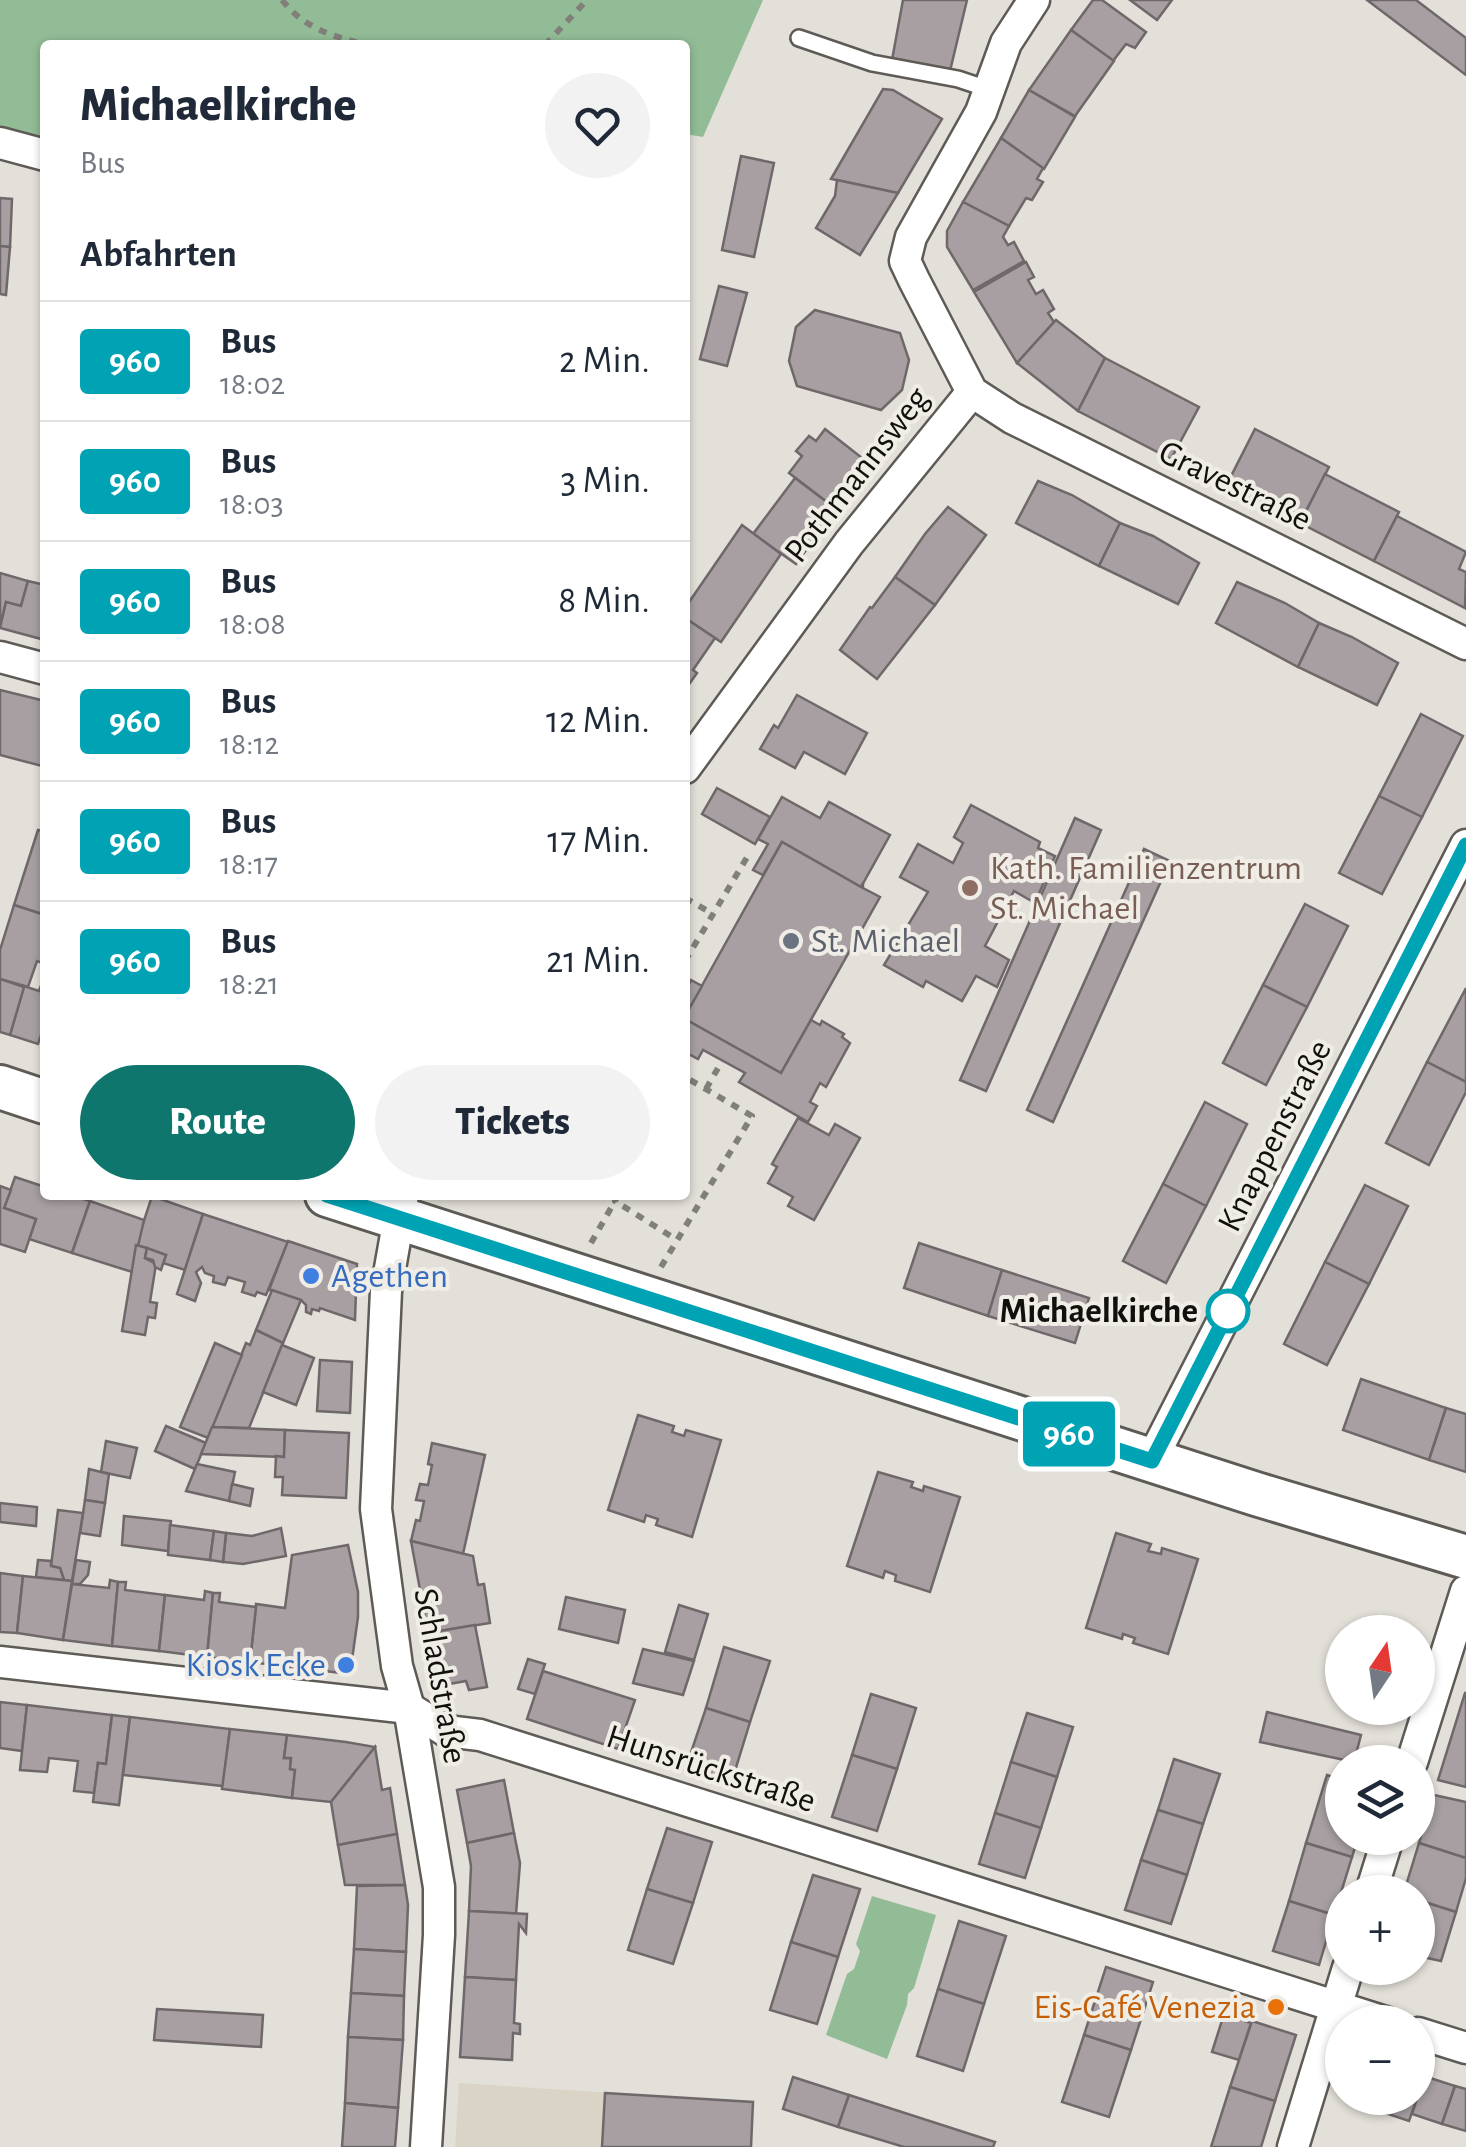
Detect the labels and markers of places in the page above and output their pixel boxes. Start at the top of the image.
place label: Kath. Familienzentrum St. Michael [990,851,1302,926]
marker: Kath. Familienzentrum St. Michael [959,877,981,899]
place label: St. Michael [811,924,960,959]
marker: St. Michael [780,930,802,952]
place label: Agethen [331,1259,448,1294]
marker: Agethen [300,1265,322,1287]
marker: Michaelkirche [1207,1290,1249,1332]
place label: Michaelkirche [999,1294,1198,1329]
place label: Kiosk Ecke [186,1648,326,1683]
marker: Kiosk Ecke [335,1654,357,1676]
place label: Eis-Café Venezia [1033,1990,1256,2025]
marker: Eis-Café Venezia [1265,1996,1287,2018]

